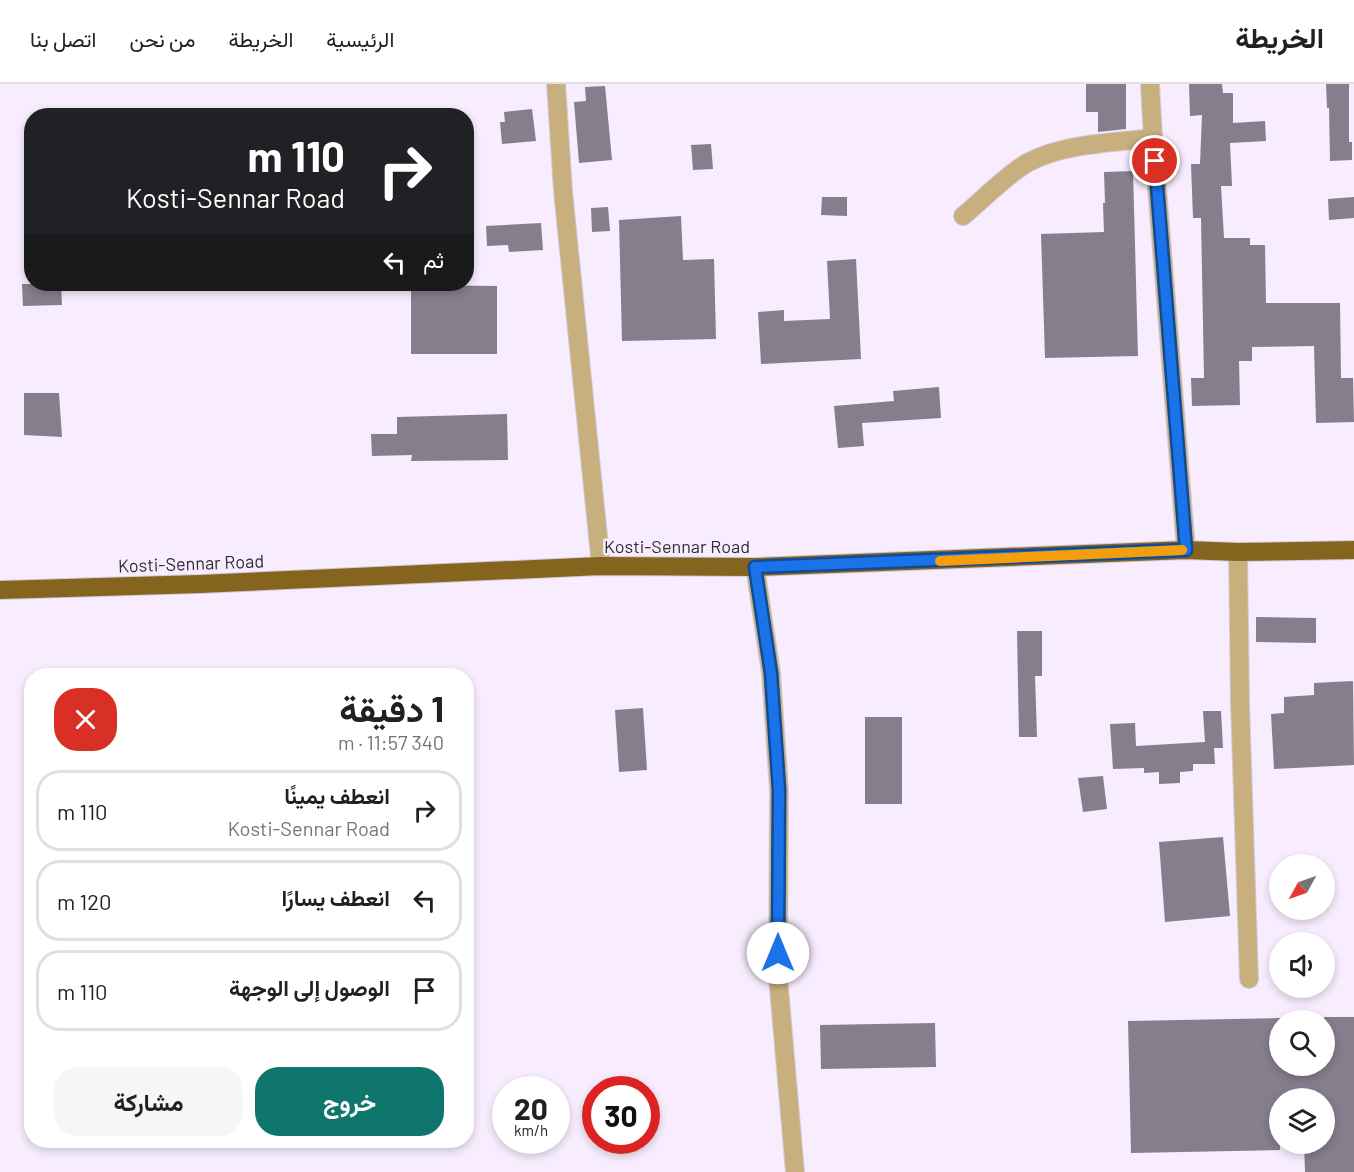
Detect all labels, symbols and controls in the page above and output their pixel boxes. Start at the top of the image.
text: الخريطة [1235,20,1324,54]
text: اتصل بنا [30,26,96,51]
text: من نحن [129,26,195,51]
text: الخريطة [228,26,293,51]
text: الرئيسية [326,26,394,51]
text: 110 m [248,130,345,180]
icon: right [366,132,444,210]
pin [1129,135,1180,186]
icon: arrive [1138,144,1171,177]
text: Kosti-Sennar Road [126,181,345,213]
icon: left [378,246,411,279]
text: ثم [423,246,444,272]
street label: Kosti-Sennar Road [604,535,750,557]
street label: Kosti-Sennar Road [118,549,264,577]
text: 1 دقيقة [339,686,444,729]
button: close [54,688,117,751]
text: 340 m · 11:57 [338,730,444,754]
text: انعطف يمينًا [284,782,390,808]
icon: right [408,794,441,827]
text: 110 m [57,798,108,824]
text: Kosti-Sennar Road [228,816,390,840]
north arrow [1269,854,1335,920]
map controls [1269,854,1335,1154]
text: انعطف يسارًا [281,884,390,910]
icon: left [408,884,441,917]
text: 120 m [57,888,112,914]
position arrow [746,921,810,985]
button: sound [1269,932,1335,998]
text: الوصول إلى الوجهة [229,974,390,1000]
icon: arrive [408,974,441,1007]
text: 110 m [57,978,108,1004]
button: search [1269,1010,1335,1076]
button: مشاركة [54,1067,243,1136]
button: خروج [255,1067,444,1136]
speed limit sign: 30 [582,1076,660,1154]
button: layers [1269,1088,1335,1154]
text: 20 [514,1090,548,1126]
text: km/h [514,1121,548,1139]

